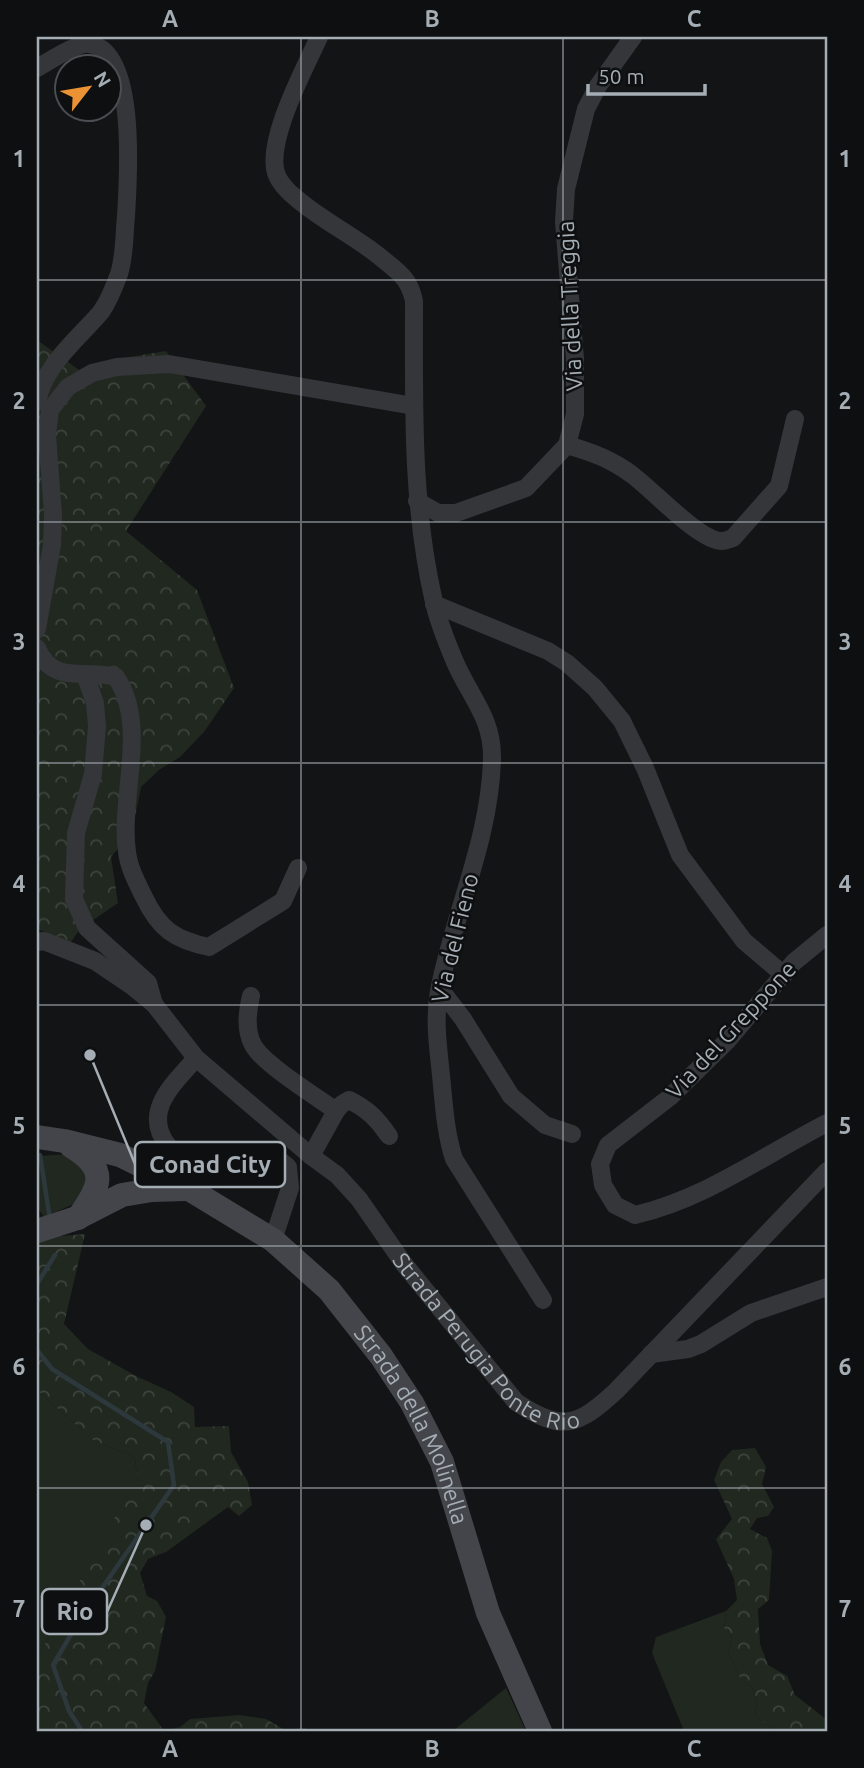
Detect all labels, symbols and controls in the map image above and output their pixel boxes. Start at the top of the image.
text: A [162,6,178,31]
text: B [424,6,440,31]
text: C [687,6,702,31]
north arrow [52,52,122,122]
scale bar [588,52,705,96]
text: 50 m [598,64,645,88]
text: N [89,67,116,91]
text: 1 [13,146,25,171]
text: 1 [839,146,851,171]
street label: Via della Treggia [553,220,586,392]
text: 2 [13,388,25,413]
text: 2 [839,388,851,413]
text: 3 [13,629,25,654]
text: 3 [839,629,851,654]
text: 4 [13,871,26,896]
street label: Via del Fieno [426,871,483,1005]
text: 4 [839,871,852,896]
street label: Via del Greppone [661,956,801,1103]
text: 5 [13,1113,25,1138]
text: 5 [839,1113,851,1138]
callout: Conad City [135,1142,285,1187]
text: Conad City [149,1151,271,1178]
street label: Strada Perugia Ponte Rio [388,1248,582,1434]
street label: Strada della Molinella [350,1320,473,1527]
text: 6 [13,1354,26,1379]
text: 6 [839,1354,852,1379]
callout: Rio [42,1589,107,1634]
text: 7 [13,1596,25,1621]
text: 7 [839,1596,851,1621]
text: Rio [57,1598,93,1625]
text: A [162,1736,178,1761]
text: B [424,1736,440,1761]
text: C [687,1736,702,1761]

